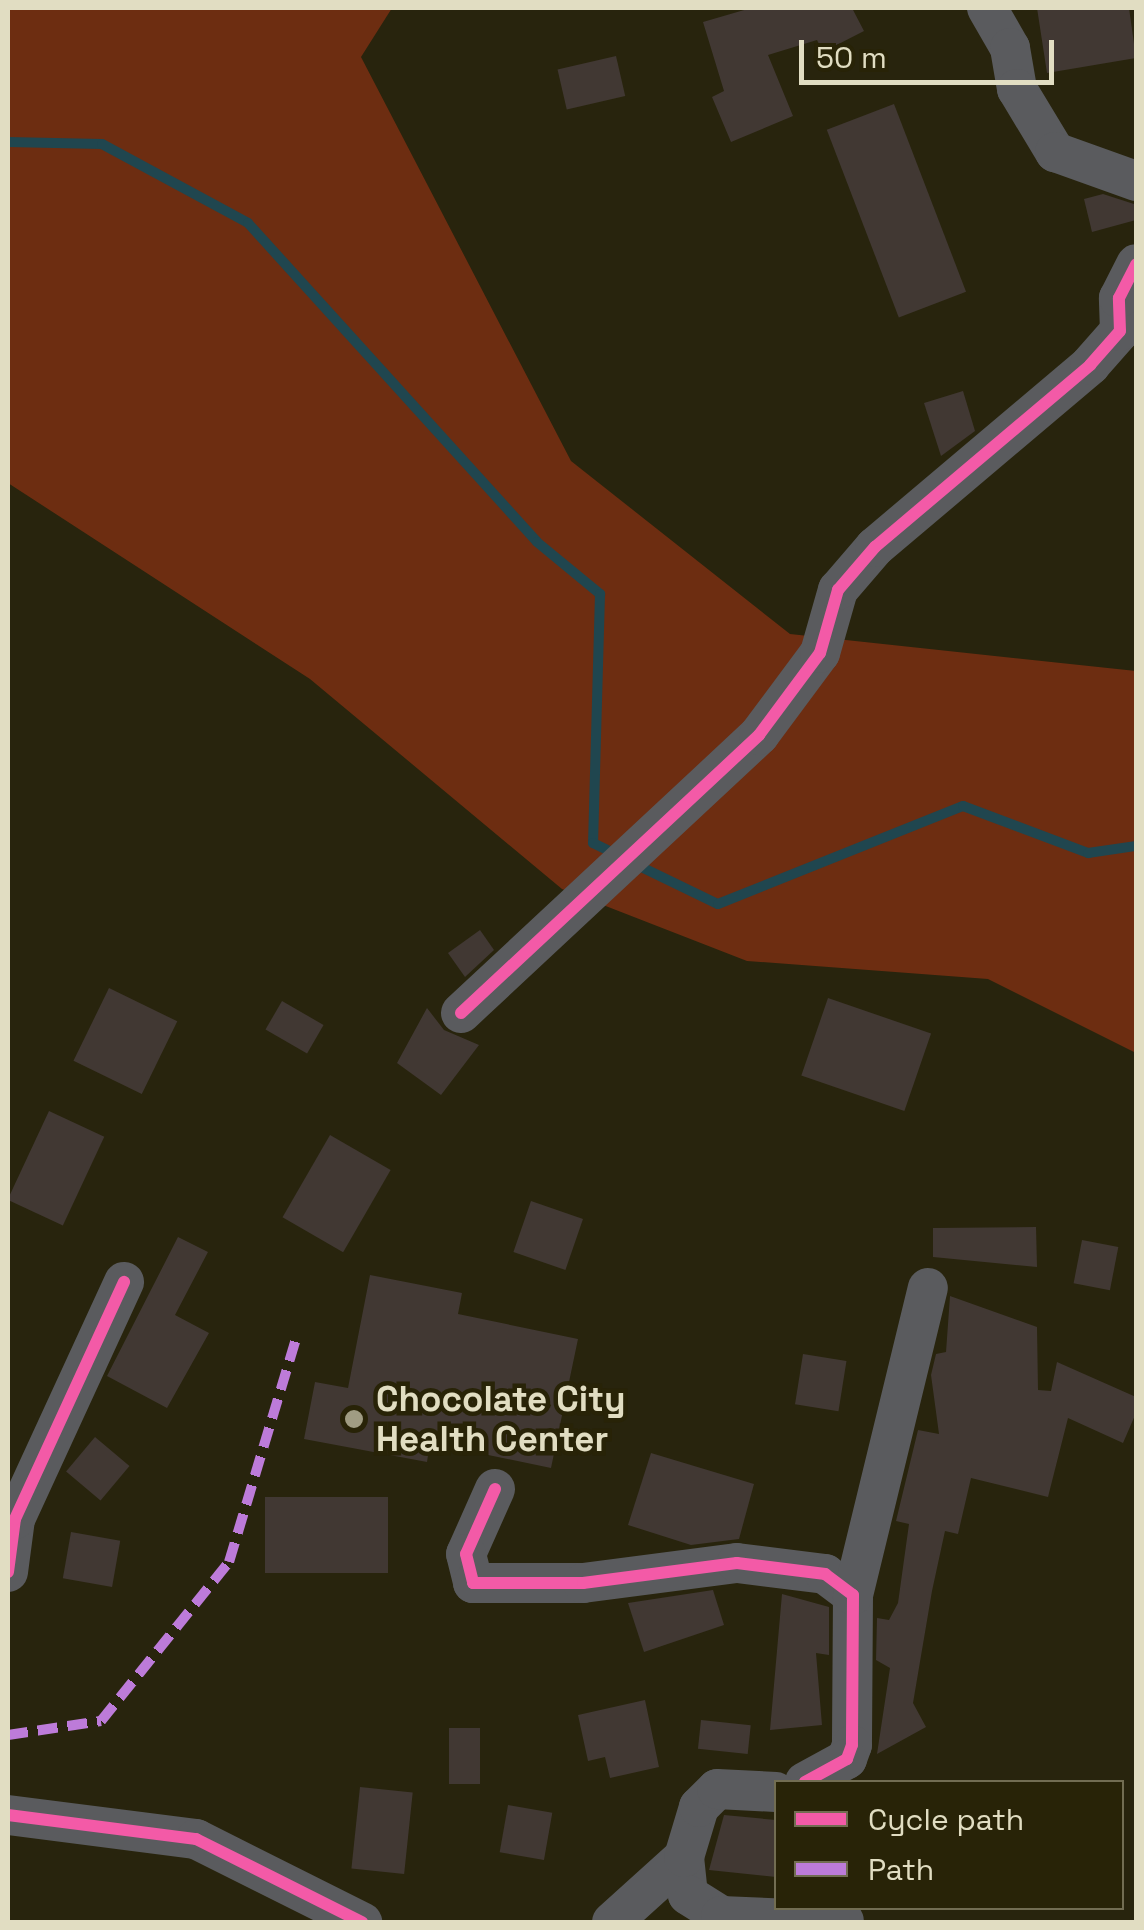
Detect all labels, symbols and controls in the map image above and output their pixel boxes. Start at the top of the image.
scale bar [804,20,1059,82]
text: 50 m [816,38,887,77]
place label: Chocolate City Health Center [376,1378,626,1460]
marker: Chocolate City Health Center [341,1406,367,1432]
legend [774,1780,1124,1910]
text: Cycle path [868,1800,1024,1839]
text: Path [868,1850,934,1889]

